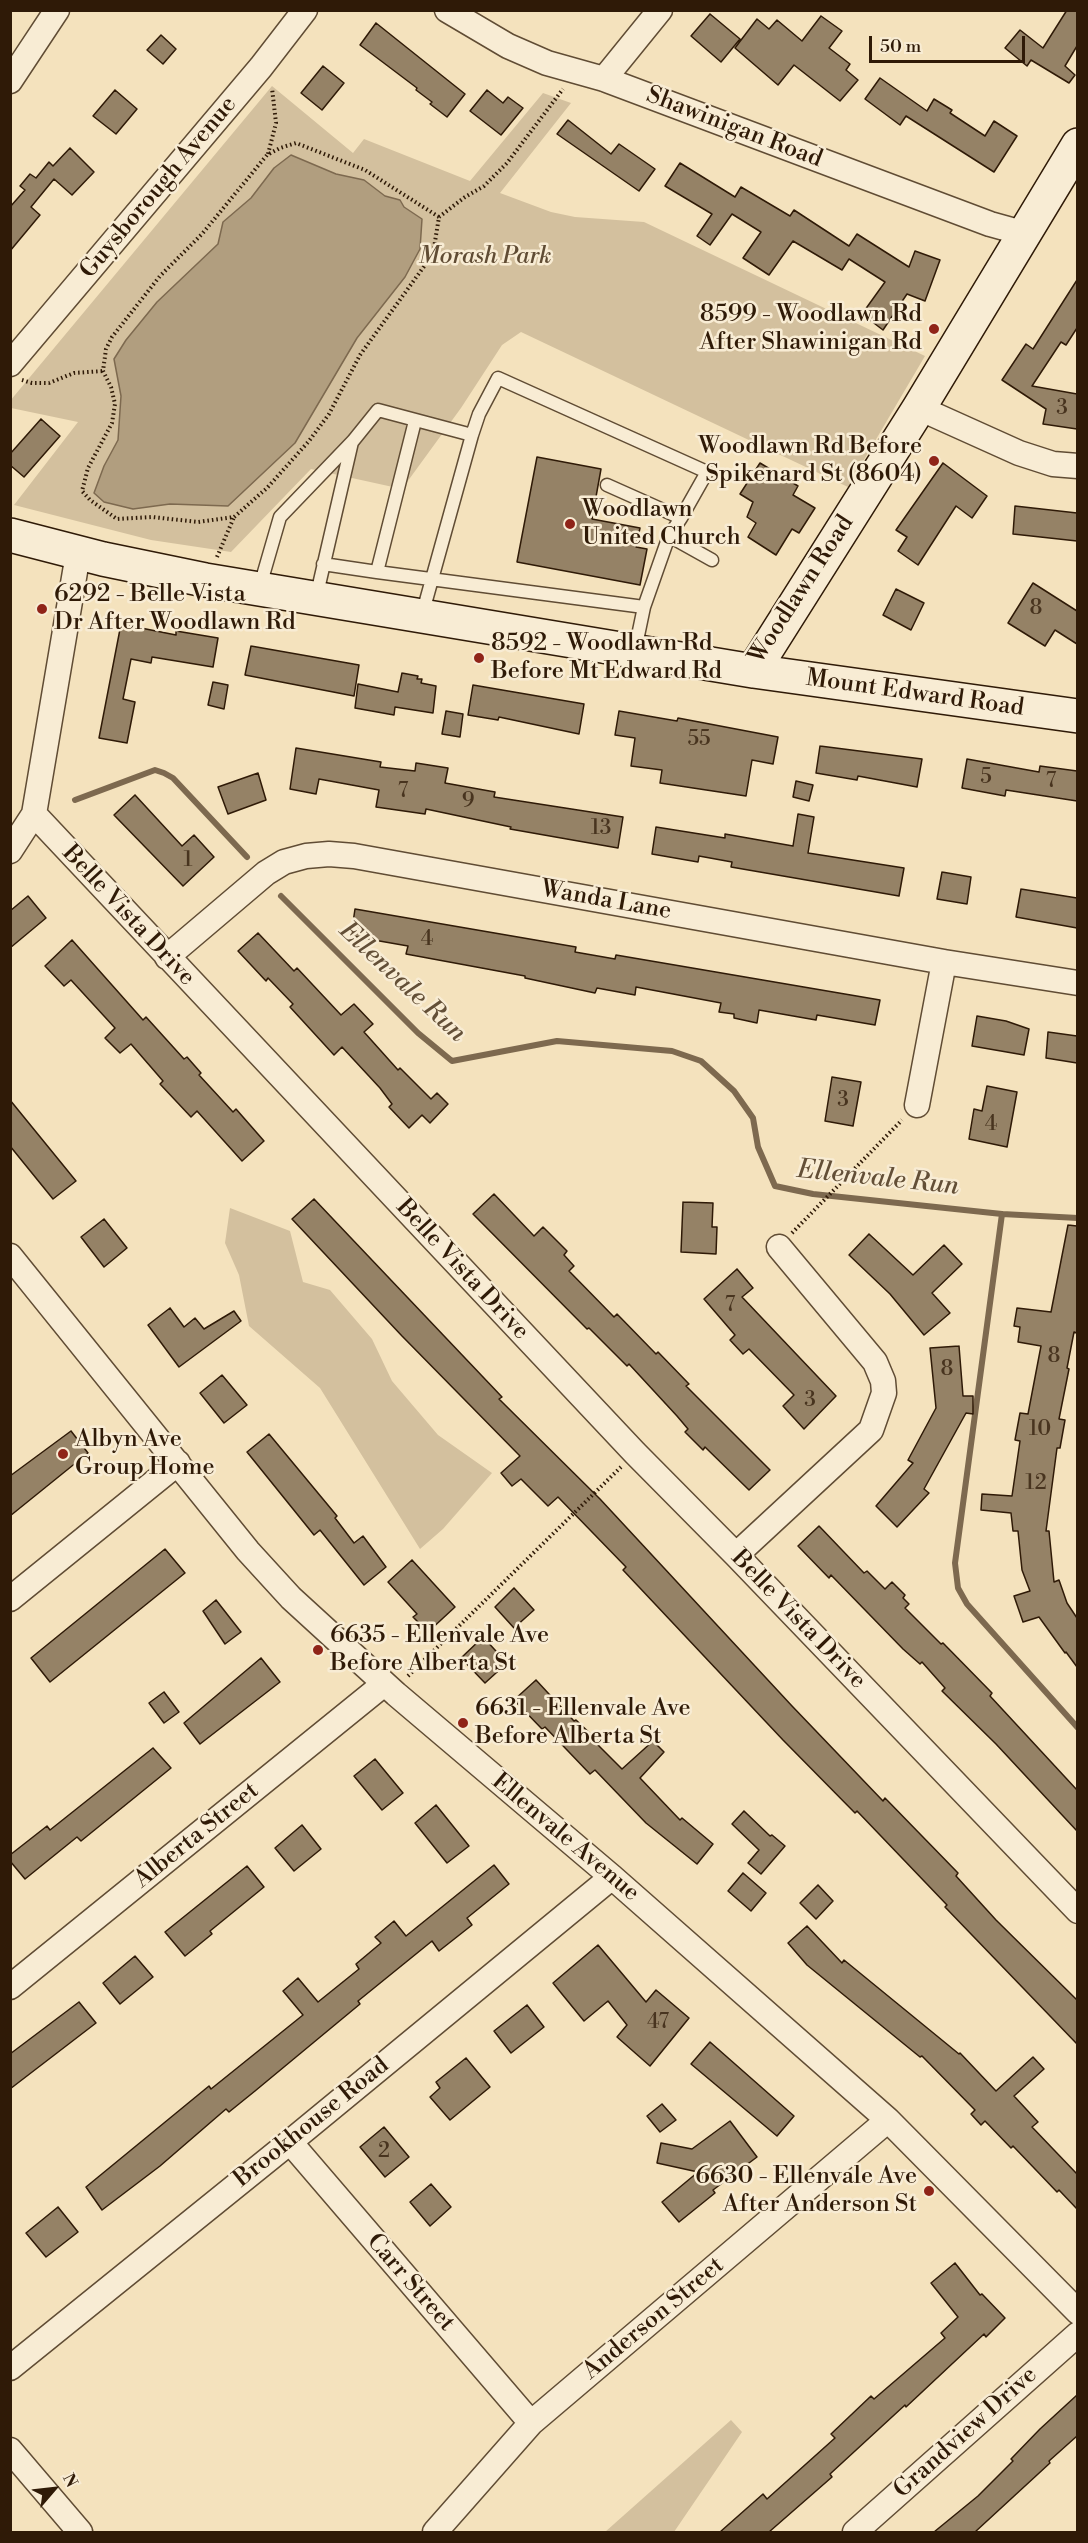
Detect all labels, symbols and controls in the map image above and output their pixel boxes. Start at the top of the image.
scale bar [872,24,1028,62]
text: 50 m [880,35,921,58]
street label: Shawinigan Road [642,81,826,175]
street label: Guysborough Avenue [74,91,244,285]
park label: Morash Park [419,243,551,271]
place label: 8599 - Woodlawn Rd After Shawinigan Rd [699,301,922,357]
marker: 8599 - Woodlawn Rd After Shawinigan Rd [927,322,941,336]
house number: 3 [1056,396,1068,422]
place label: Woodlawn Rd Before Spikenard St (8604) [698,433,922,489]
marker: Woodlawn Rd Before Spikenard St (8604) [927,454,941,468]
place label: Woodlawn United Church [582,496,741,552]
street label: Woodlawn Road [743,510,861,670]
marker: Woodlawn United Church [563,517,577,531]
place label: 6292 - Belle Vista Dr After Woodlawn Rd [54,581,296,637]
house number: 8 [1030,596,1042,622]
marker: 6292 - Belle Vista Dr After Woodlawn Rd [35,602,49,616]
place label: 8592 - Woodlawn Rd Before Mt Edward Rd [491,630,722,686]
marker: 8592 - Woodlawn Rd Before Mt Edward Rd [472,651,486,665]
street label: Mount Edward Road [804,664,1026,724]
house number: 55 [687,727,711,753]
house number: 5 [980,765,992,791]
house number: 7 [1046,769,1056,795]
house number: 7 [398,779,408,805]
house number: 9 [462,789,474,815]
house number: 13 [591,816,611,842]
street label: Belle Vista Drive [55,840,201,992]
house number: 1 [183,848,193,874]
street label: Wanda Lane [539,875,673,927]
water label: Ellenvale Run [332,916,472,1050]
house number: 4 [421,927,433,953]
house number: 3 [837,1088,849,1114]
house number: 4 [985,1112,997,1138]
water label: Ellenvale Run [796,1155,960,1203]
street label: Belle Vista Drive [389,1194,535,1346]
house number: 7 [725,1293,735,1319]
house number: 8 [1048,1344,1060,1370]
house number: 8 [941,1357,953,1383]
house number: 3 [804,1388,816,1414]
house number: 10 [1029,1417,1051,1443]
place label: Albyn Ave Group Home [75,1426,215,1482]
marker: Albyn Ave Group Home [56,1447,70,1461]
house number: 12 [1025,1471,1047,1497]
street label: Belle Vista Drive [725,1545,871,1695]
place label: 6635 - Ellenvale Ave Before Alberta St [330,1622,549,1678]
marker: 6635 - Ellenvale Ave Before Alberta St [311,1643,325,1657]
place label: 6631 - Ellenvale Ave Before Alberta St [475,1695,691,1751]
marker: 6631 - Ellenvale Ave Before Alberta St [456,1716,470,1730]
street label: Ellenvale Avenue [485,1768,645,1908]
street label: Alberta Street [129,1777,265,1895]
house number: 47 [647,2010,669,2036]
street label: Brookhouse Road [229,2052,395,2194]
house number: 2 [378,2139,390,2165]
place label: 6630 - Ellenvale Ave After Anderson St [695,2163,917,2219]
marker: 6630 - Ellenvale Ave After Anderson St [922,2184,936,2198]
street label: Carr Street [360,2228,460,2338]
street label: Anderson Street [578,2252,730,2386]
street label: Grandview Drive [888,2361,1044,2505]
north arrow [24,2459,84,2519]
text: N [58,2470,82,2491]

